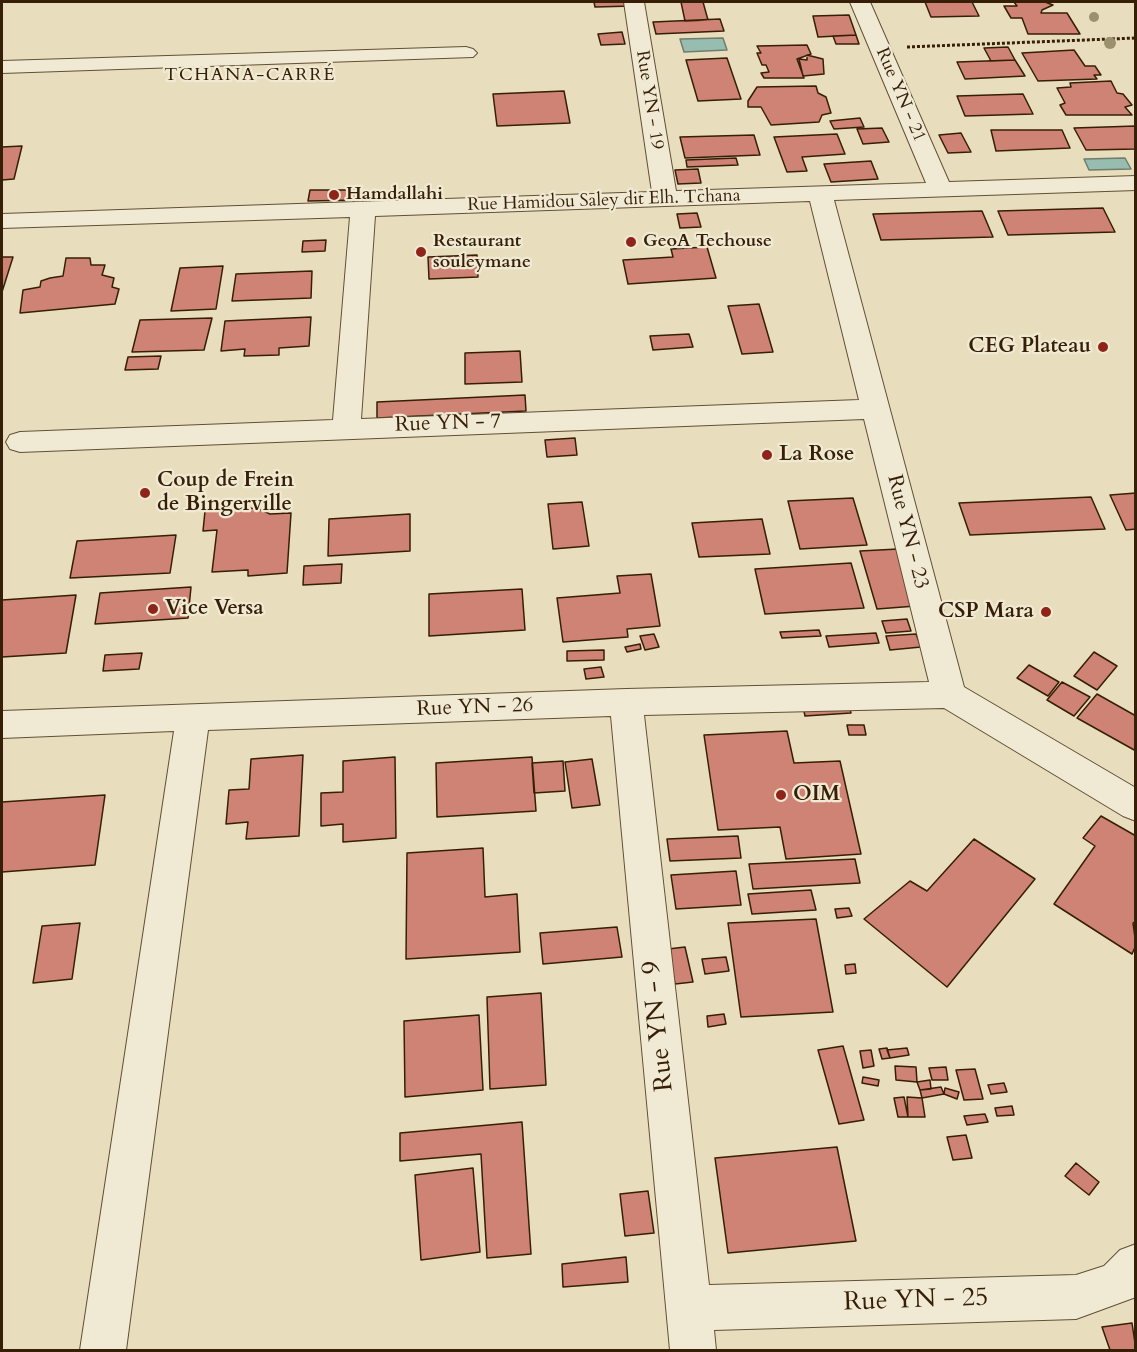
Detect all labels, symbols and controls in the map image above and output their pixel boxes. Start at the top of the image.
street label: Rue YN - 21 [870,45,930,145]
street label: Rue YN - 19 [630,49,668,151]
district label: TCHANA-CARRÉ [164,65,336,87]
place label: Hamdallahi [346,184,443,206]
street label: Rue Hamidou Saley dit Elh. Tchana [467,185,741,217]
marker: Hamdallahi [327,188,341,202]
place label: Restaurant souleymane [433,231,531,274]
place label: GeoA Techouse [643,231,772,253]
marker: GeoA Techouse [624,235,638,249]
marker: Restaurant souleymane [414,245,428,259]
place label: CEG Plateau [968,334,1091,360]
marker: CEG Plateau [1096,340,1110,354]
street label: Rue YN - 7 [394,410,502,438]
place label: La Rose [779,442,854,468]
marker: La Rose [760,448,774,462]
place label: Coup de Frein de Bingerville [157,468,294,518]
street label: Rue YN - 23 [881,472,933,592]
marker: Coup de Frein de Bingerville [138,486,152,500]
place label: Vice Versa [165,596,264,622]
place label: CSP Mara [938,599,1034,625]
marker: Vice Versa [146,602,160,616]
marker: CSP Mara [1039,605,1053,619]
street label: Rue YN - 26 [416,693,534,723]
place label: OIM [793,782,840,808]
marker: OIM [774,788,788,802]
street label: Rue YN - 9 [637,959,681,1093]
street label: Rue YN - 25 [843,1283,989,1319]

